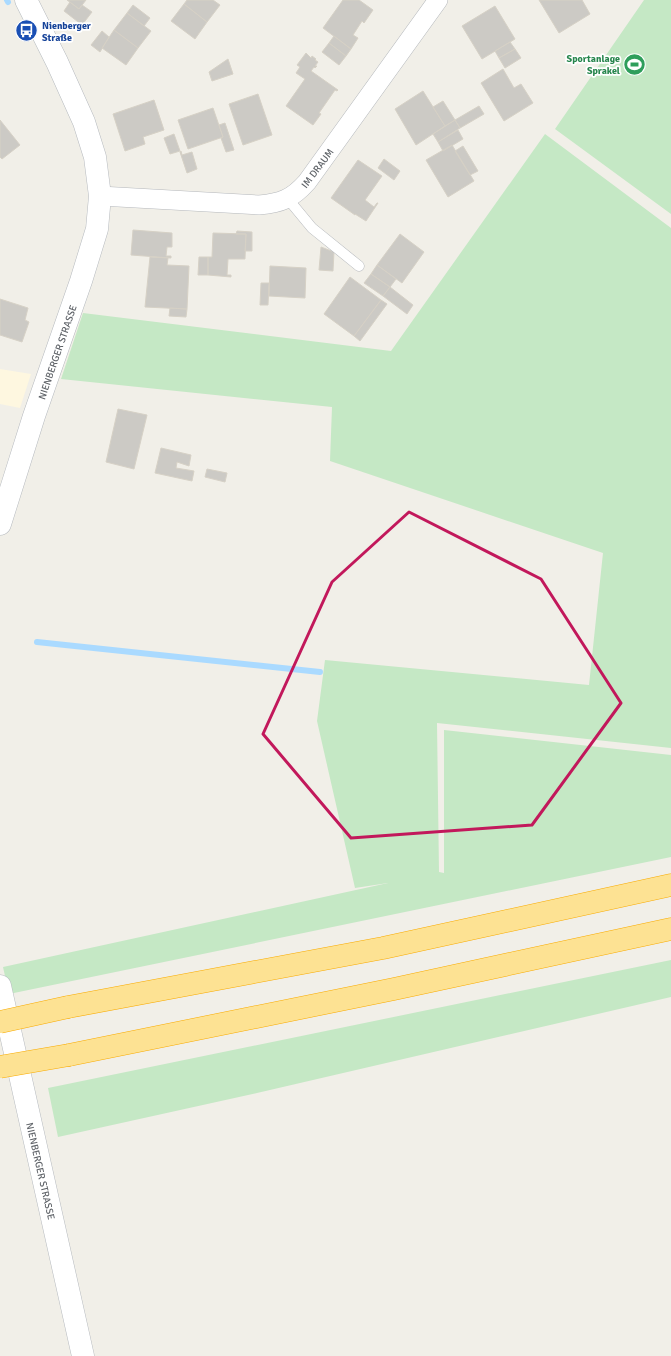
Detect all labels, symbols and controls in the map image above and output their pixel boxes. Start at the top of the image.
bus stop icon: Nienberger Straße [14,18,40,44]
place label: Nienberger Straße [42,20,91,44]
sports icon: Sportanlage Sprakel [622,51,648,77]
place label: Sportanlage Sprakel [567,53,620,77]
street label: IM DRAUM [299,146,337,191]
street label: NIENBERGER STRASSE [36,303,80,401]
street label: NIENBERGER STRASSE [23,1122,57,1221]

